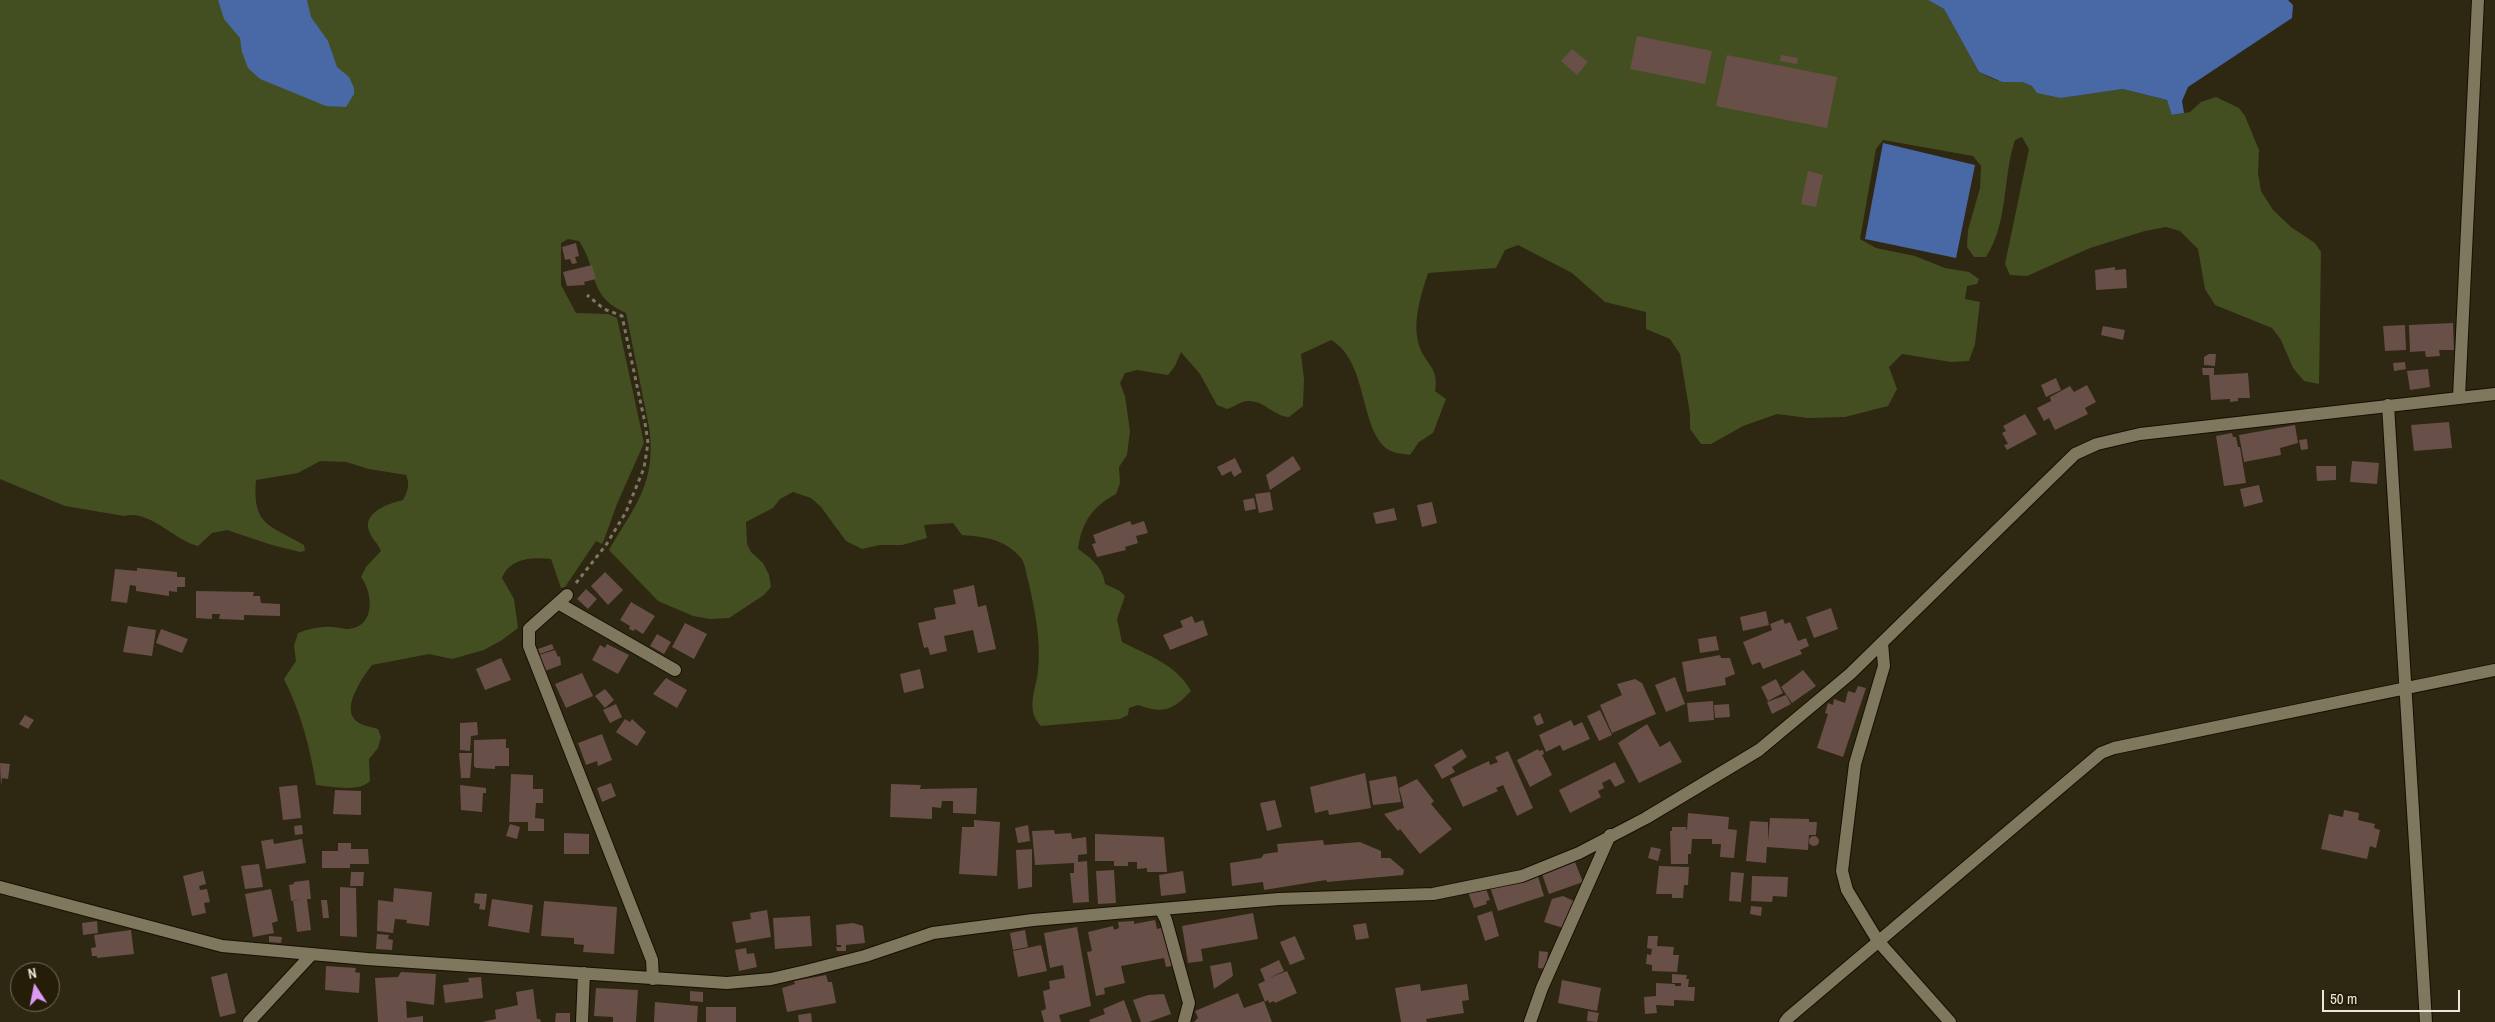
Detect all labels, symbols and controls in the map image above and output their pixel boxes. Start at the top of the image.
north arrow [10,962,60,1012]
text: N [27,964,38,983]
scale bar [2325,980,2462,1012]
text: 50 m [2330,988,2357,1009]

